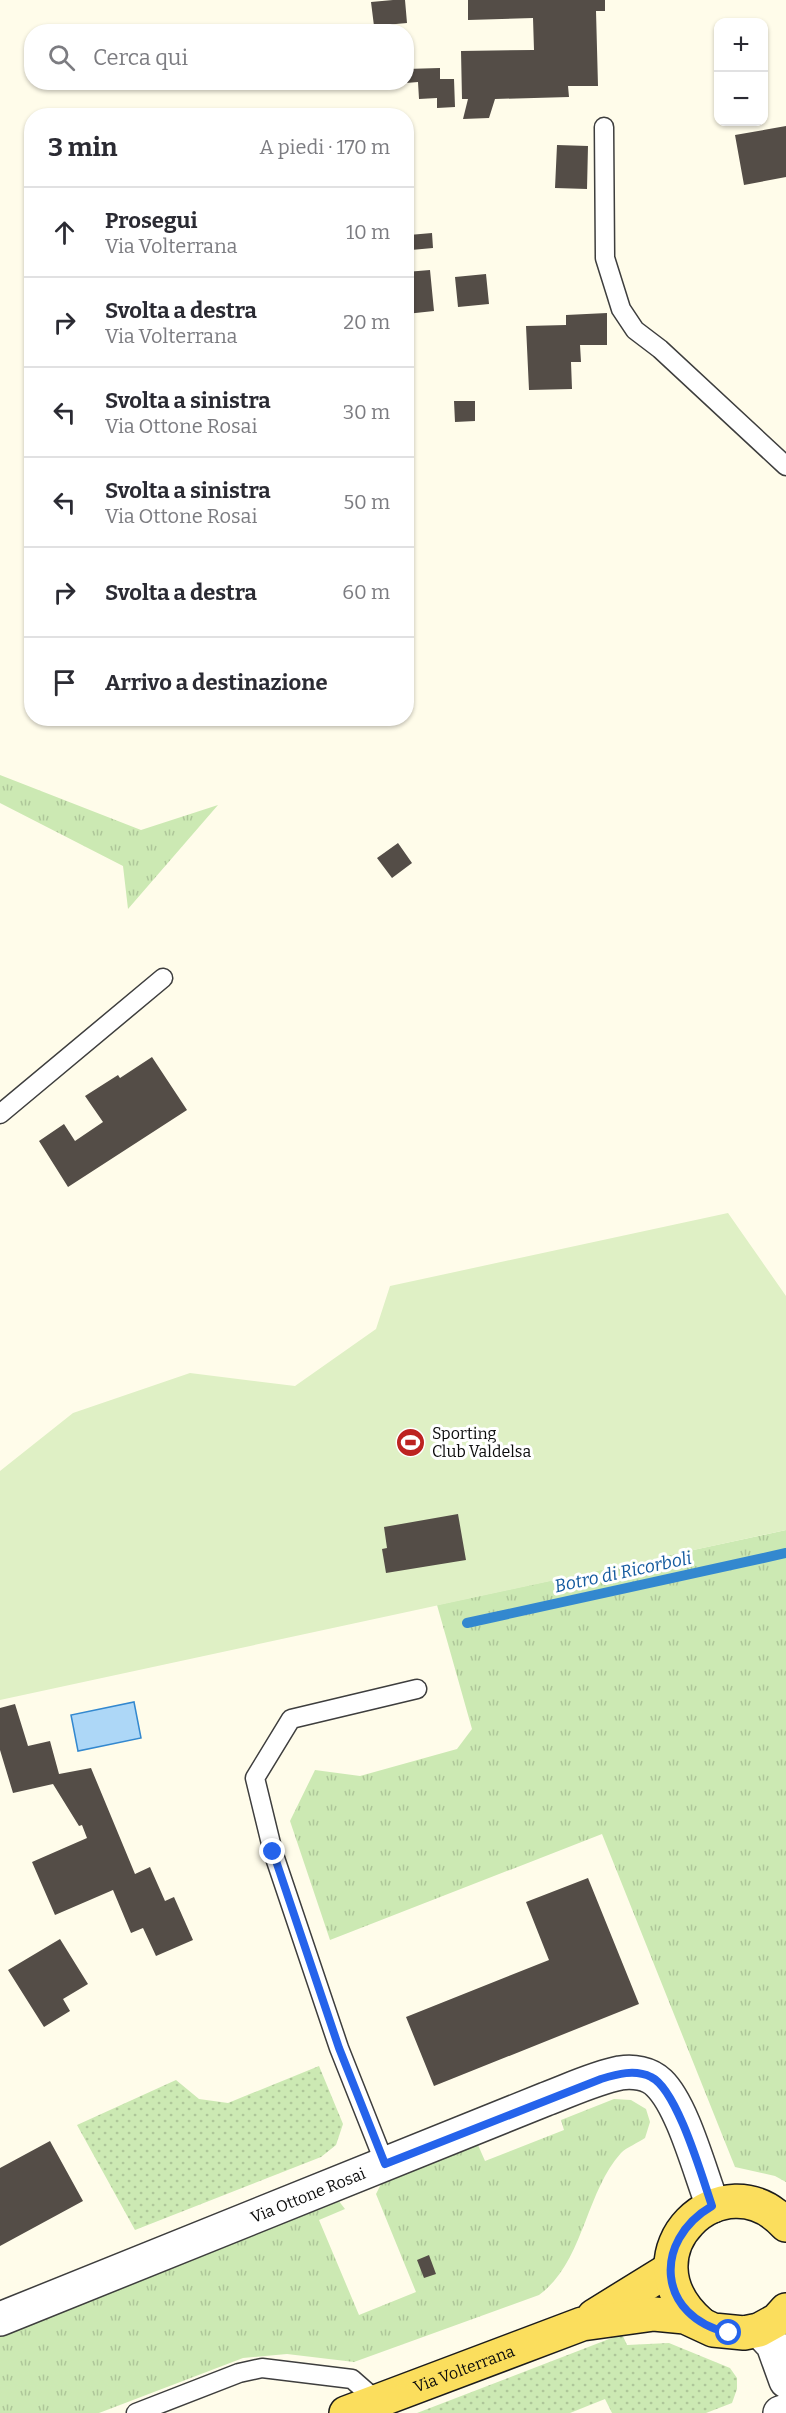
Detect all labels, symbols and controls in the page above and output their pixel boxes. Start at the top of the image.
map controls [714,18,768,126]
button: + [714,18,768,72]
search box [24,24,414,90]
icon: search [45,41,78,74]
text: Cerca qui [93,44,188,71]
button: − [714,72,768,126]
text: 3 min [48,132,117,163]
text: A piedi · 170 m [259,135,390,159]
text: Prosegui [105,207,197,234]
icon: ahead [48,216,81,249]
text: 10 m [346,220,390,244]
text: Via Volterrana [105,234,237,258]
text: Svolta a destra [105,297,257,324]
icon: right [48,306,81,339]
text: 20 m [343,310,390,334]
text: Via Volterrana [105,324,237,348]
text: Svolta a sinistra [105,387,271,414]
icon: left [48,396,81,429]
text: 30 m [343,400,390,424]
text: Via Ottone Rosai [105,414,257,438]
text: Svolta a sinistra [105,477,271,504]
icon: left [48,486,81,519]
text: 50 m [343,490,390,514]
text: Via Ottone Rosai [105,504,257,528]
icon: right [48,576,81,609]
text: Svolta a destra [105,579,257,606]
text: 60 m [342,580,390,604]
icon: arrive [48,666,81,699]
text: Arrivo a destinazione [105,669,328,696]
place label: Sporting Club Valdelsa [432,1424,531,1461]
sports icon: Sporting Club Valdelsa [395,1426,427,1458]
water label: Botro di Ricorboli [552,1547,694,1597]
route end [259,1838,285,1864]
street label: Via Ottone Rosai [248,2164,368,2227]
route start [715,2319,741,2345]
street label: Via Volterrana [411,2341,517,2397]

